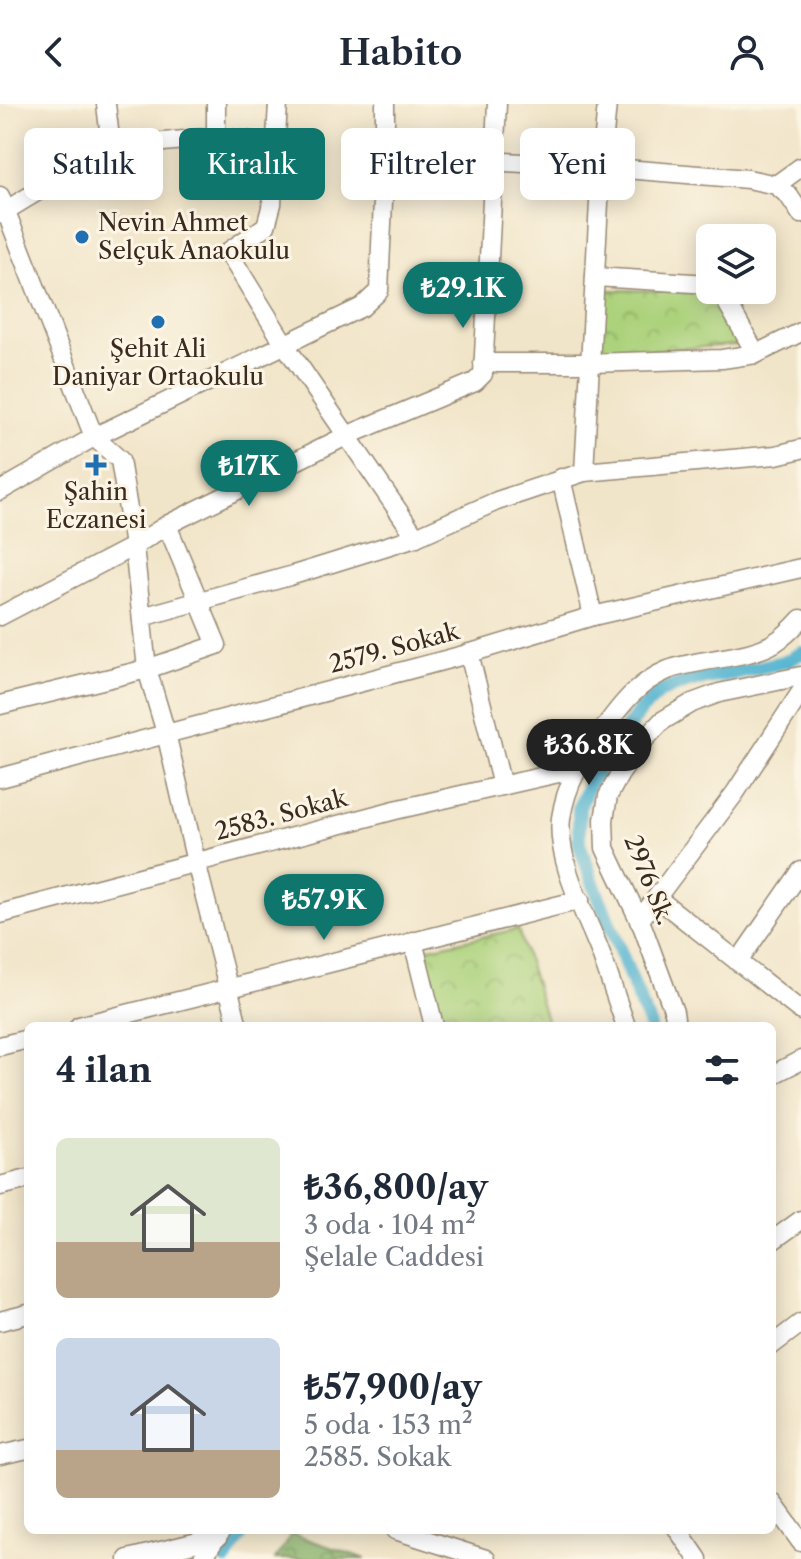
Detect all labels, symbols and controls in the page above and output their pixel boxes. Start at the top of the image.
icon: back [32,30,76,74]
text: Habito [339,30,462,74]
icon: person [725,30,769,74]
chip: Satılık [24,128,163,200]
chip: Kiralık [179,128,325,200]
chip: Filtreler [341,128,504,200]
chip: Yeni [520,128,635,200]
place label: Nevin Ahmet Selçuk Anaokulu [98,208,290,265]
map controls [696,224,776,304]
button: layers [696,224,776,304]
marker: Nevin Ahmet Selçuk Anaokulu [73,228,91,246]
pin: ₺29.1K [398,262,528,330]
text: ₺29.1K [421,272,505,304]
marker: Şehit Ali Daniyar Ortaokulu [149,313,167,331]
place label: Şehit Ali Daniyar Ortaokulu [52,334,264,391]
pin: ₺17K [202,440,296,508]
text: ₺17K [219,450,279,482]
marker: Şahin Eczanesi [87,456,105,474]
place label: Şahin Eczanesi [46,477,146,534]
street label: 2579. Sokak [326,616,463,679]
pin: ₺36.8K [524,719,654,787]
text: ₺36.8K [544,729,634,761]
street label: 2583. Sokak [211,783,351,846]
street label: 2976 Sk. [618,831,681,929]
pin: ₺57.9K [259,874,389,942]
text: ₺57.9K [282,884,366,916]
icon: filters [700,1048,744,1092]
text: 4 ilan [56,1049,152,1091]
text: ₺36,800/ay [304,1166,488,1208]
icon: home [120,1170,216,1266]
text: 3 oda · 104 m² [304,1209,476,1241]
text: Şelale Caddesi [304,1241,484,1273]
text: ₺57,900/ay [304,1366,482,1408]
icon: home [120,1370,216,1466]
text: 5 oda · 153 m² [304,1409,473,1441]
text: 2585. Sokak [304,1441,451,1473]

